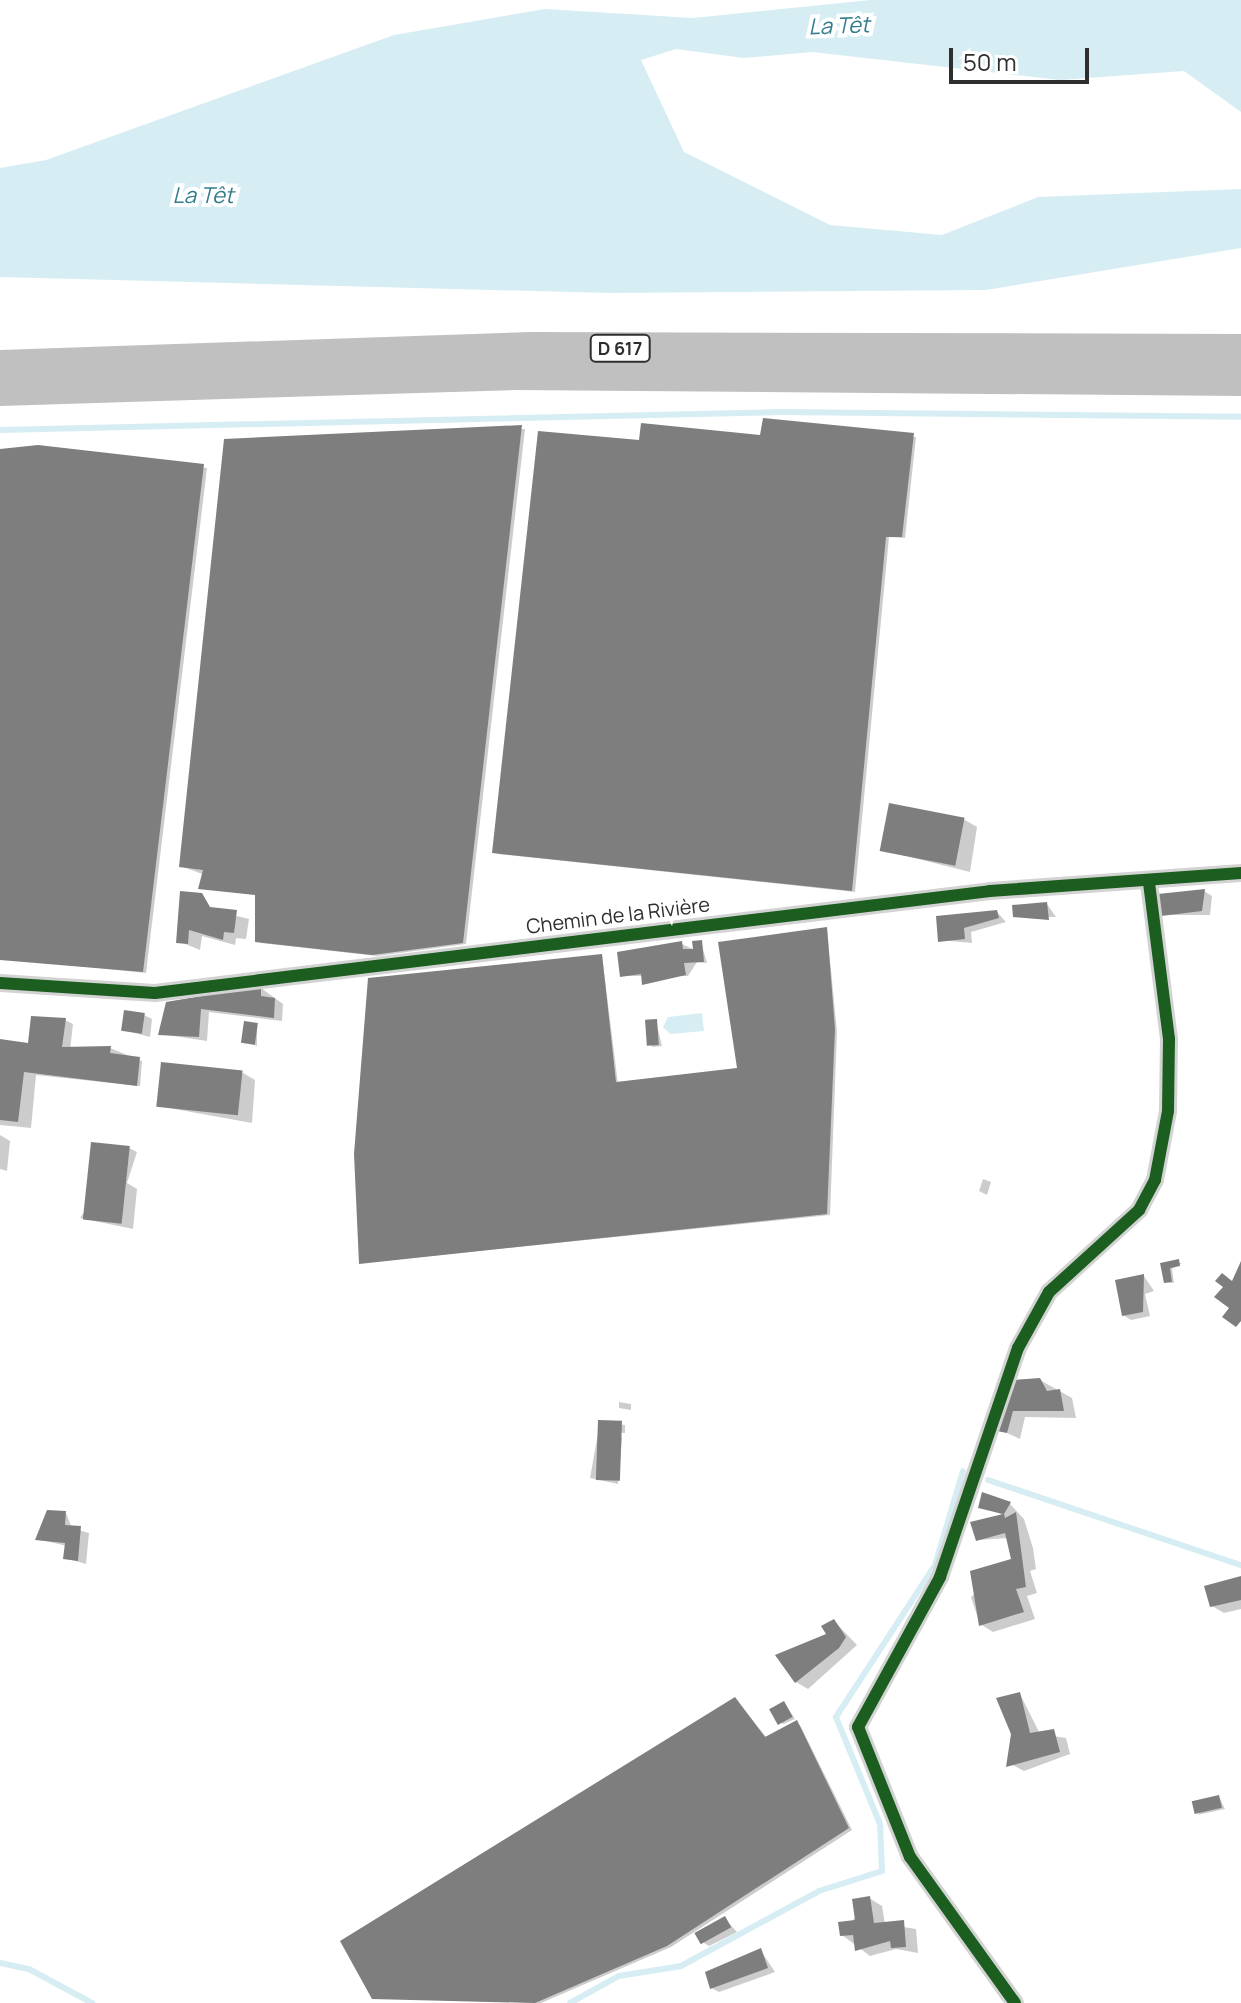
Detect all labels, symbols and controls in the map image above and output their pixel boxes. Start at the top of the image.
water label: La Têt [808,12,870,40]
scale bar [953,32,1093,82]
text: 50 m [963,45,1017,78]
water label: La Têt [172,183,234,209]
road number: D 617 [588,334,652,362]
street label: Chemin de la Rivière [525,892,711,938]

